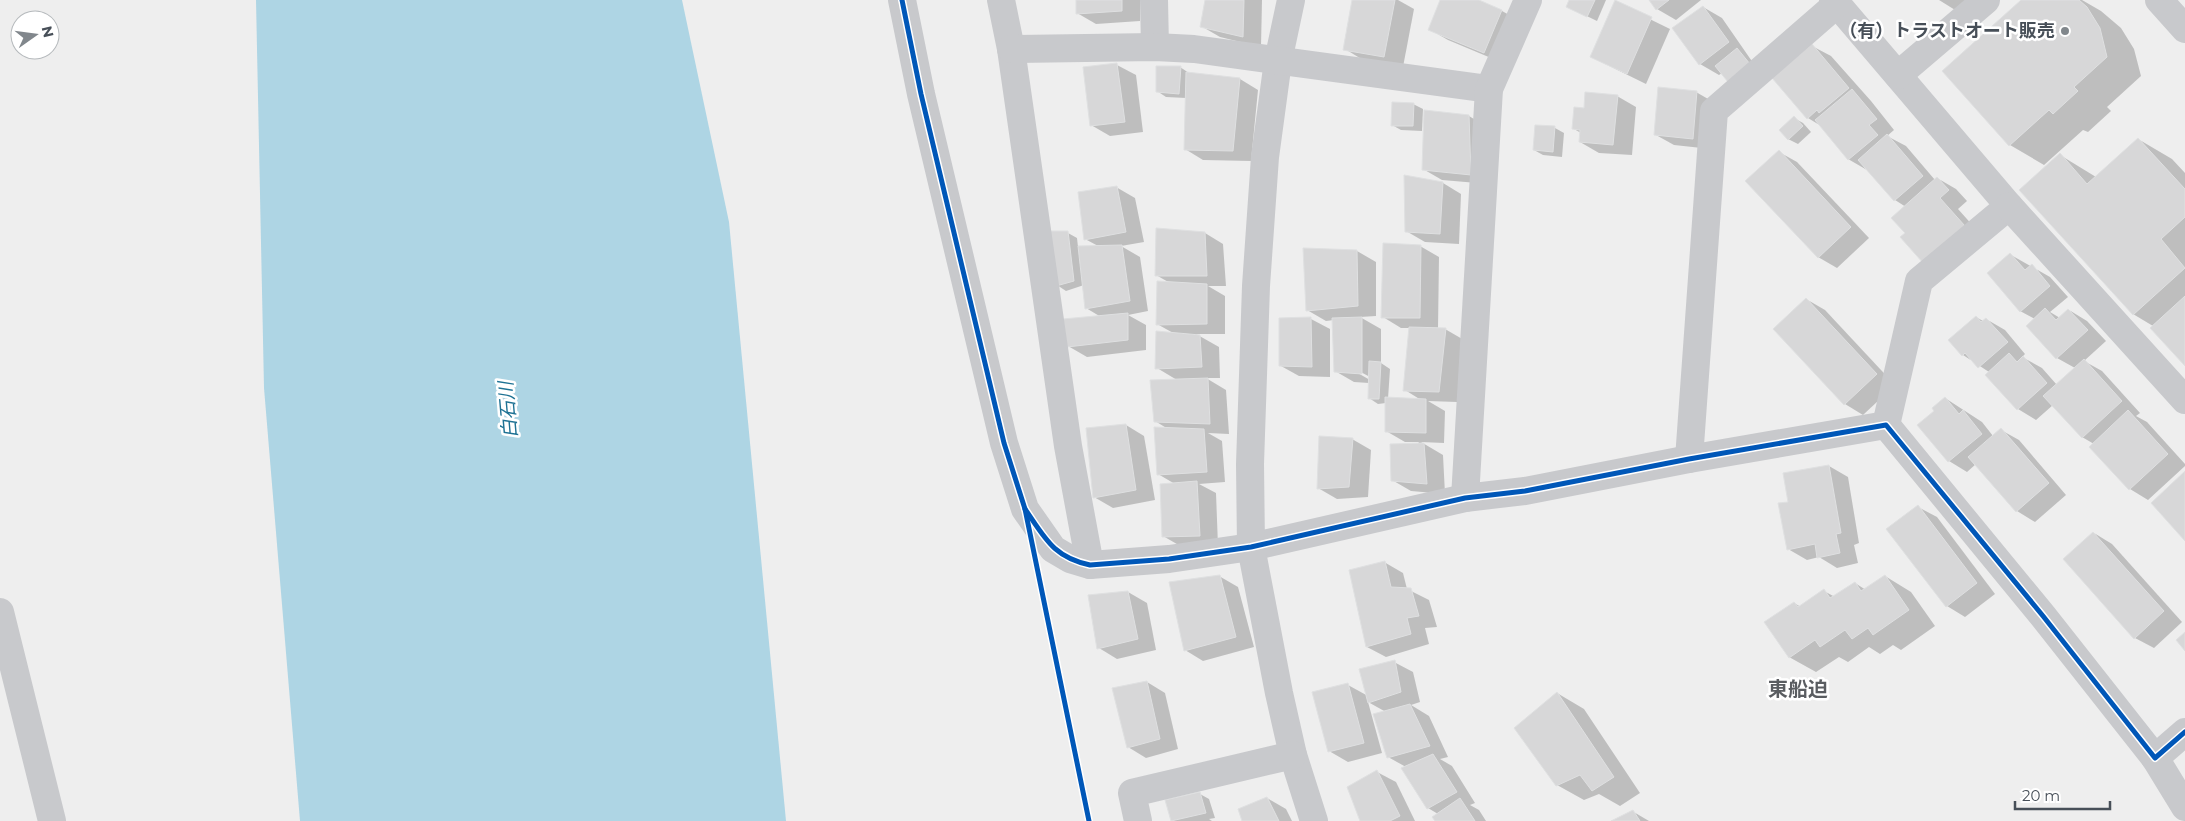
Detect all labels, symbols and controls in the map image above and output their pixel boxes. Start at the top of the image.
north arrow [10,10,60,60]
place label: （有）トラストオート販売 [1839,20,2055,42]
text: N [38,24,58,40]
marker: （有）トラストオート販売 [2059,25,2071,37]
water label: 白石川 [494,379,522,439]
district label: 東船迫 [1768,677,1828,701]
scale bar [2015,778,2110,810]
text: 20 m [2022,786,2060,805]

